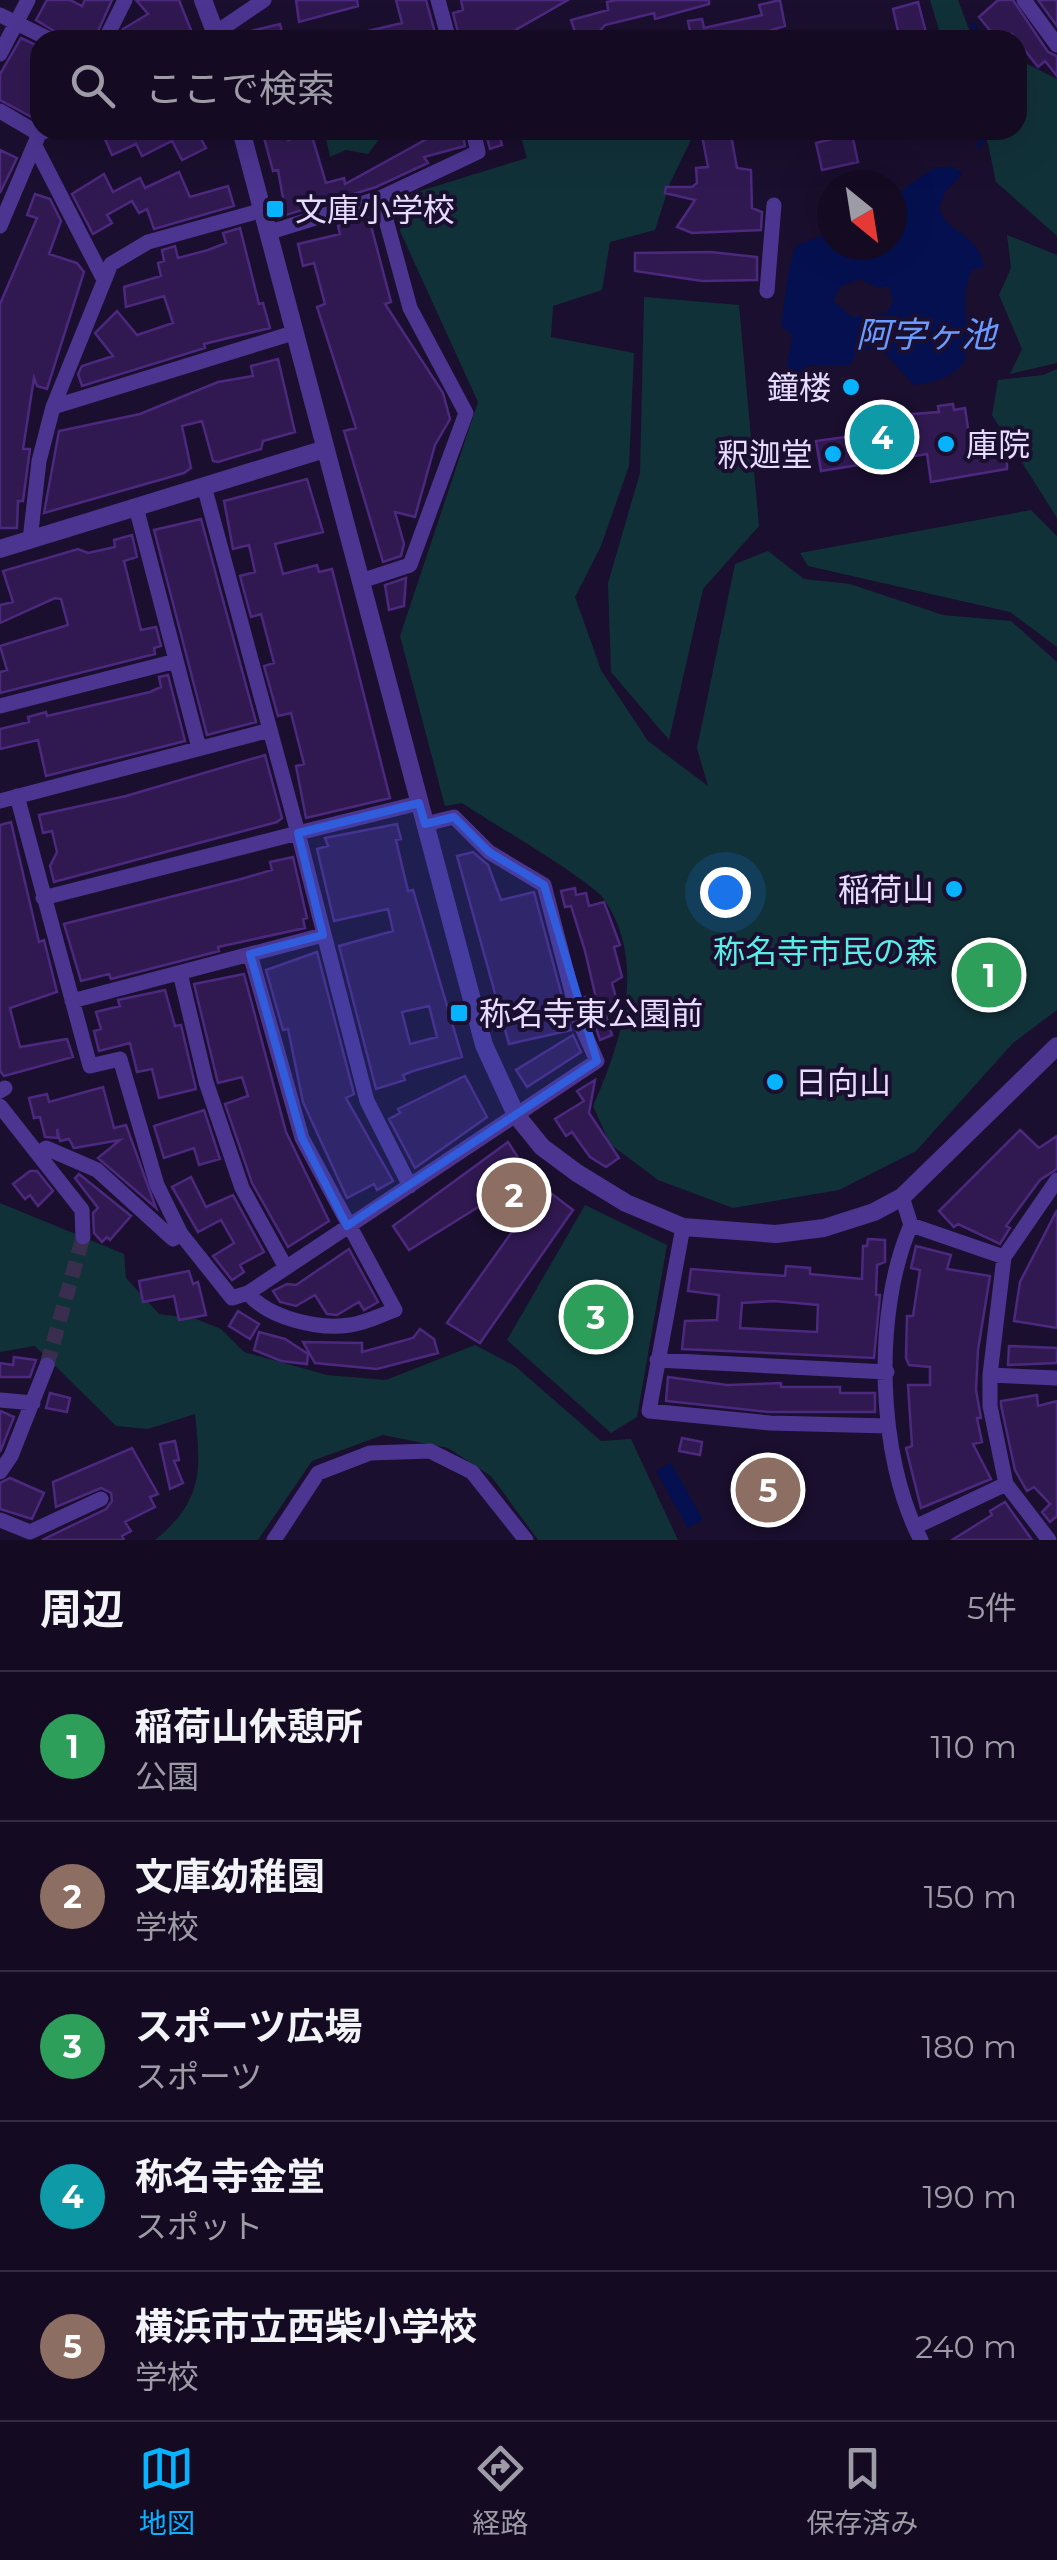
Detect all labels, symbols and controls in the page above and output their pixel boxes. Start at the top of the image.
search box [30,30,1027,140]
icon: search [65,58,120,113]
text: ここで検索 [145,65,335,112]
north arrow [817,170,907,260]
place label: 文庫小学校 [295,190,455,229]
marker: 文庫小学校 [264,198,286,220]
water label: 阿字ヶ池 [856,313,999,356]
place label: 鐘楼 [767,368,831,407]
marker: 鐘楼 [840,376,862,398]
pin: 4 [850,400,914,474]
place label: 庫院 [966,425,1030,464]
marker: 庫院 [935,433,957,455]
place label: 釈迦堂 [717,435,813,474]
marker: 釈迦堂 [822,443,844,465]
your location [700,867,751,918]
place label: 稲荷山 [838,870,934,909]
marker: 稲荷山 [943,878,965,900]
park label: 称名寺市民の森 [713,932,937,971]
pin: 1 [956,938,1022,1012]
place label: 称名寺東公園前 [479,994,703,1033]
marker: 称名寺東公園前 [448,1002,470,1024]
place label: 日向山 [795,1063,891,1102]
marker: 日向山 [764,1071,786,1093]
pin: 2 [482,1158,546,1232]
pin: 3 [564,1280,628,1354]
pin: 5 [736,1452,800,1528]
text: 周辺 [40,1583,124,1635]
text: 5件 [967,1588,1017,1627]
text: 稲荷山休憩所 [135,1703,363,1750]
text: 1 [66,1727,79,1766]
text: 110 m [930,1727,1017,1766]
text: 公園 [135,1757,199,1796]
text: 文庫幼稚園 [135,1853,325,1900]
text: 2 [63,1877,82,1916]
text: 150 m [924,1877,1017,1916]
text: 学校 [135,1907,199,1946]
text: スポーツ広場 [135,2003,362,2050]
text: 3 [63,2027,82,2066]
text: 180 m [922,2027,1017,2066]
text: スポーツ [135,2057,262,2096]
text: 称名寺金堂 [135,2153,325,2200]
text: 4 [61,2177,84,2216]
text: 190 m [922,2177,1017,2216]
text: スポット [135,2207,263,2246]
text: 横浜市立西柴小学校 [135,2303,477,2350]
text: 5 [63,2327,82,2366]
text: 240 m [915,2327,1017,2366]
text: 学校 [135,2357,199,2396]
tab: 地図 [139,2441,195,2541]
tab: 経路 [472,2441,528,2541]
tab: 保存済み [806,2441,918,2541]

